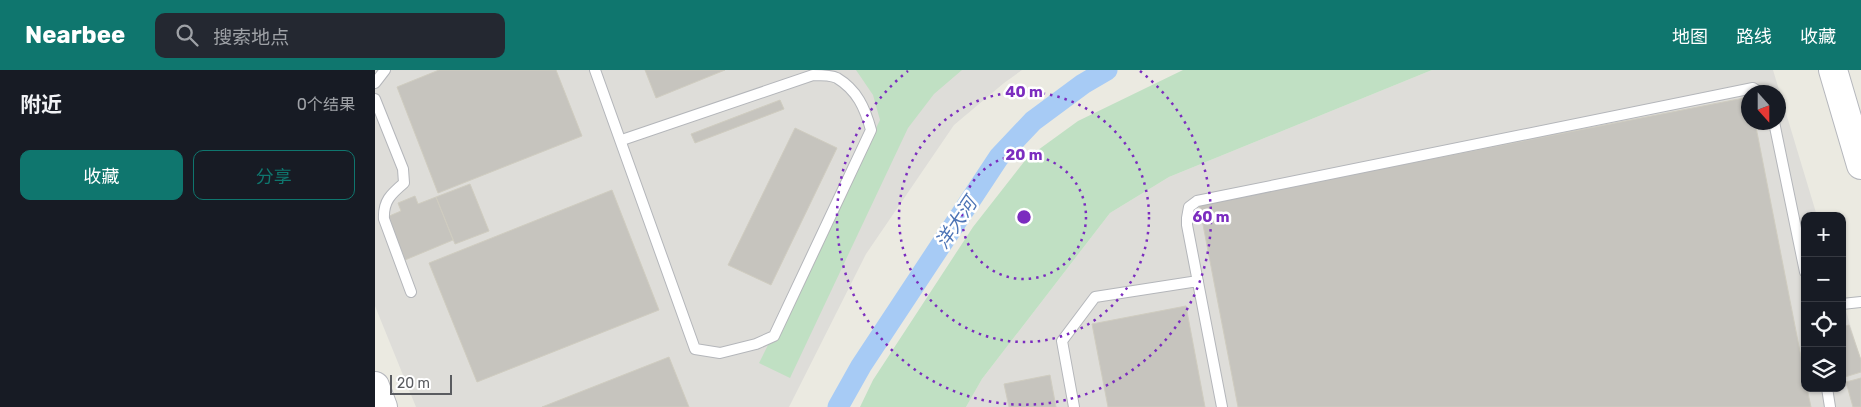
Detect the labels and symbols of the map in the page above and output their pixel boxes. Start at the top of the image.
text: 40 m [1005,83,1043,101]
north arrow [1741,85,1786,130]
text: 20 m [1006,146,1042,164]
water label: 洋大河 [931,190,984,253]
centre of rings [1015,208,1033,226]
text: 60 m [1193,208,1229,226]
scale bar [390,372,453,395]

